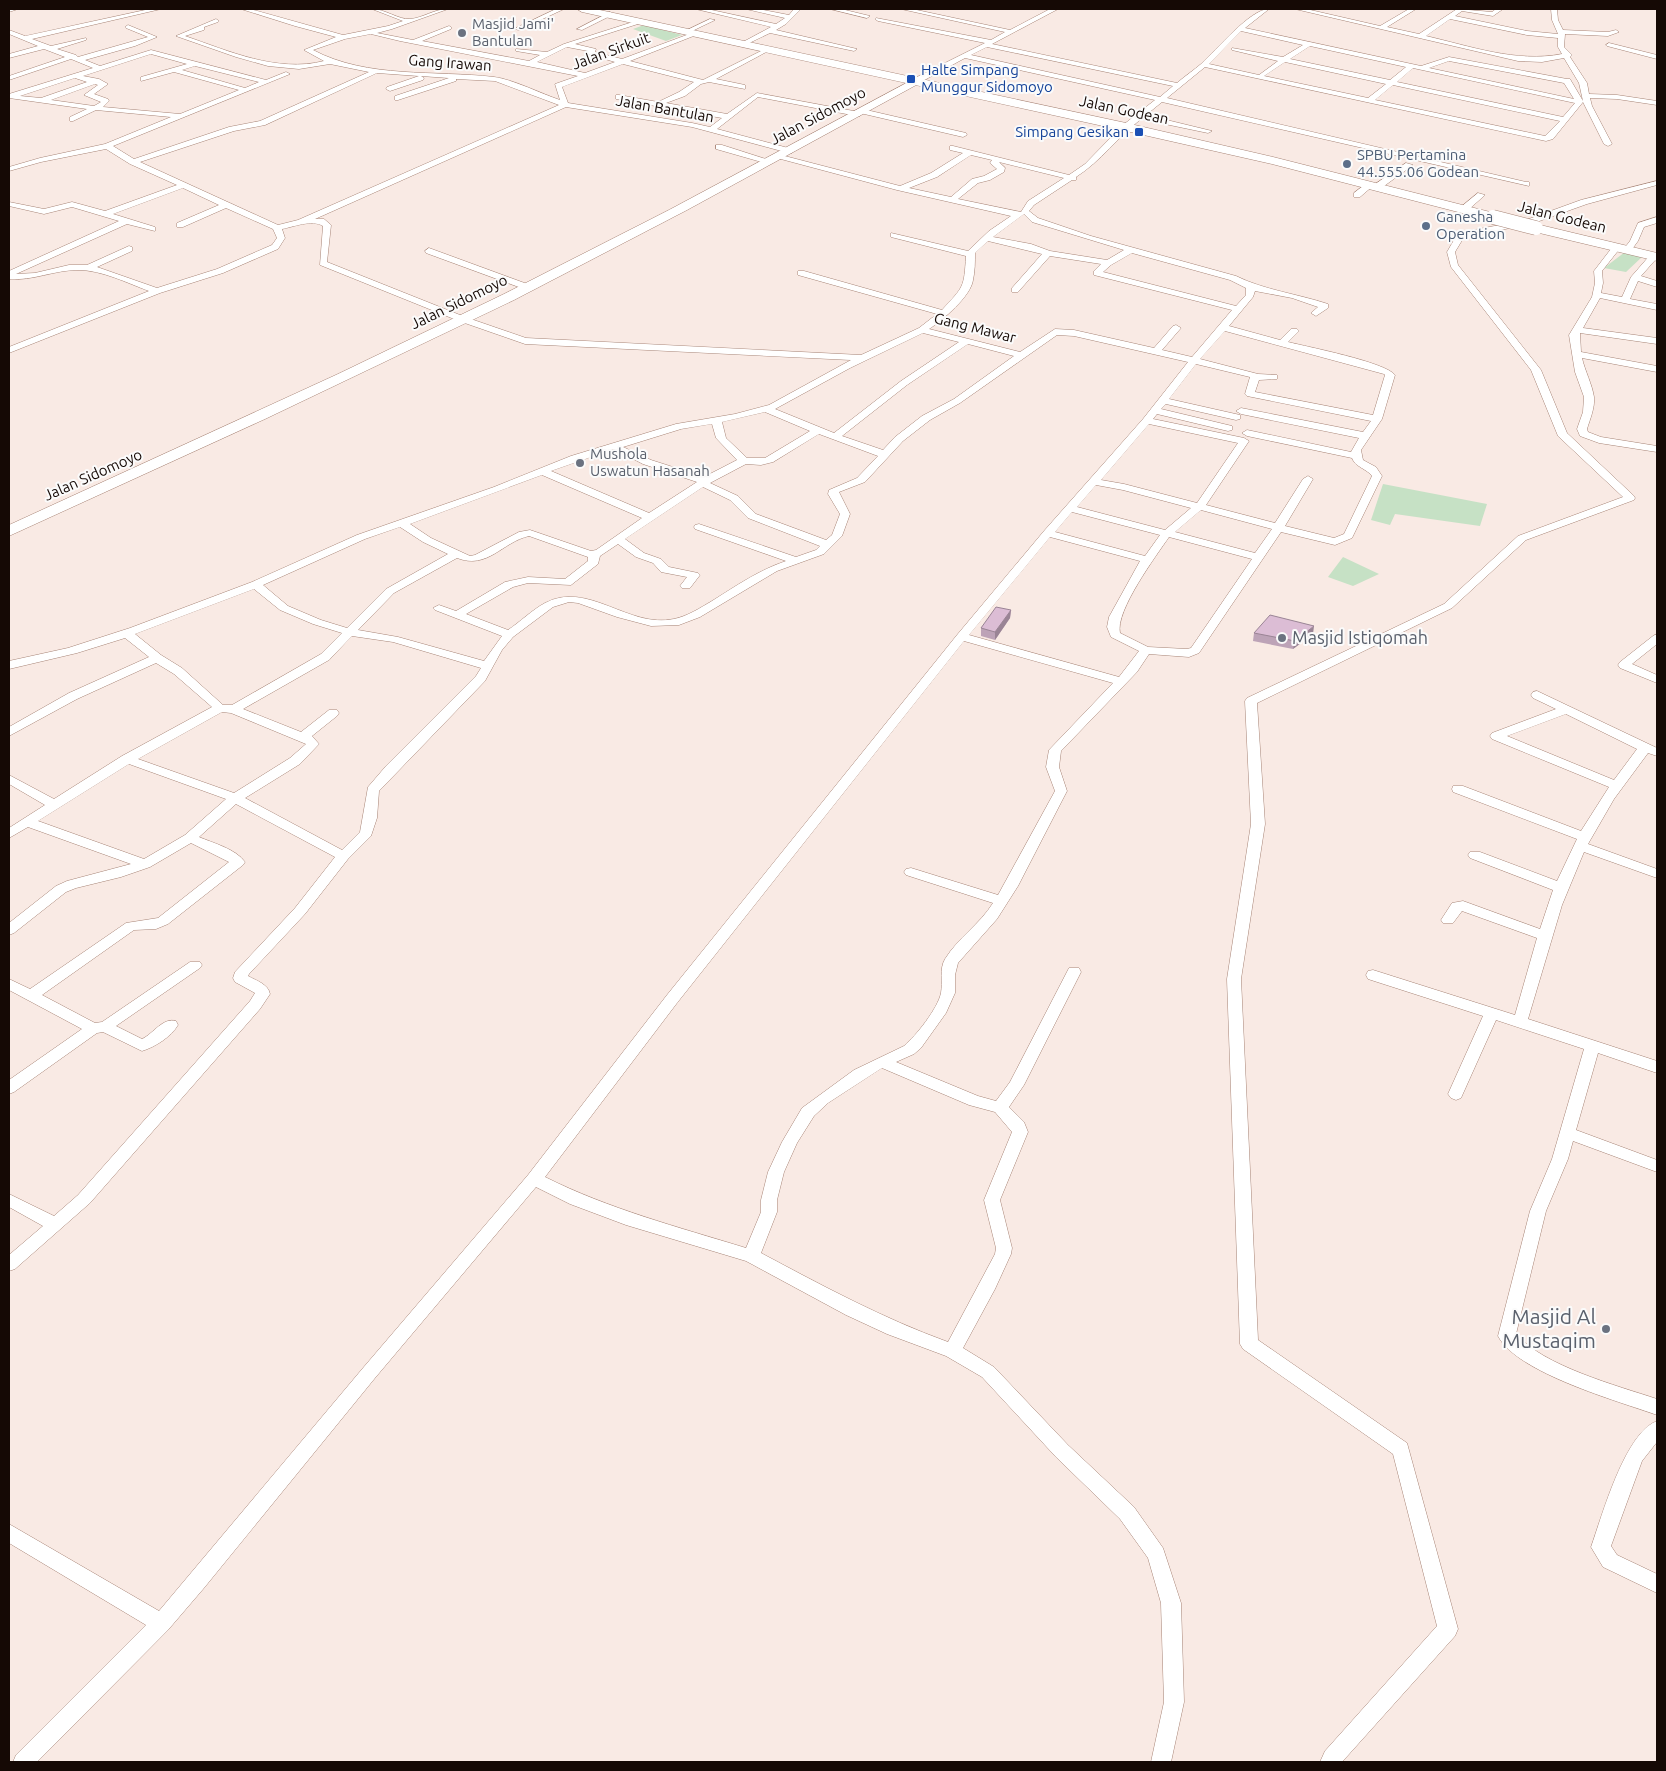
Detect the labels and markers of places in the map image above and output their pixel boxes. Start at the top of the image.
place label: Masjid Jami' Bantulan [472,15,554,49]
marker: Masjid Jami' Bantulan [456,27,468,39]
place label: Halte Simpang Munggur Sidomoyo [921,61,1053,95]
marker: Halte Simpang Munggur Sidomoyo [905,73,917,85]
place label: Simpang Gesikan [1015,123,1129,140]
marker: Simpang Gesikan [1133,126,1145,138]
place label: SPBU Pertamina 44.555.06 Godean [1357,146,1479,180]
marker: SPBU Pertamina 44.555.06 Godean [1341,158,1353,170]
place label: Ganesha Operation [1436,208,1505,242]
marker: Ganesha Operation [1420,220,1432,232]
place label: Mushola Uswatun Hasanah [590,445,710,479]
marker: Mushola Uswatun Hasanah [574,457,586,469]
place label: Masjid Istiqomah [1292,627,1428,647]
marker: Masjid Istiqomah [1276,632,1288,644]
place label: Masjid Al Mustaqim [1502,1304,1596,1352]
marker: Masjid Al Mustaqim [1600,1323,1612,1335]

